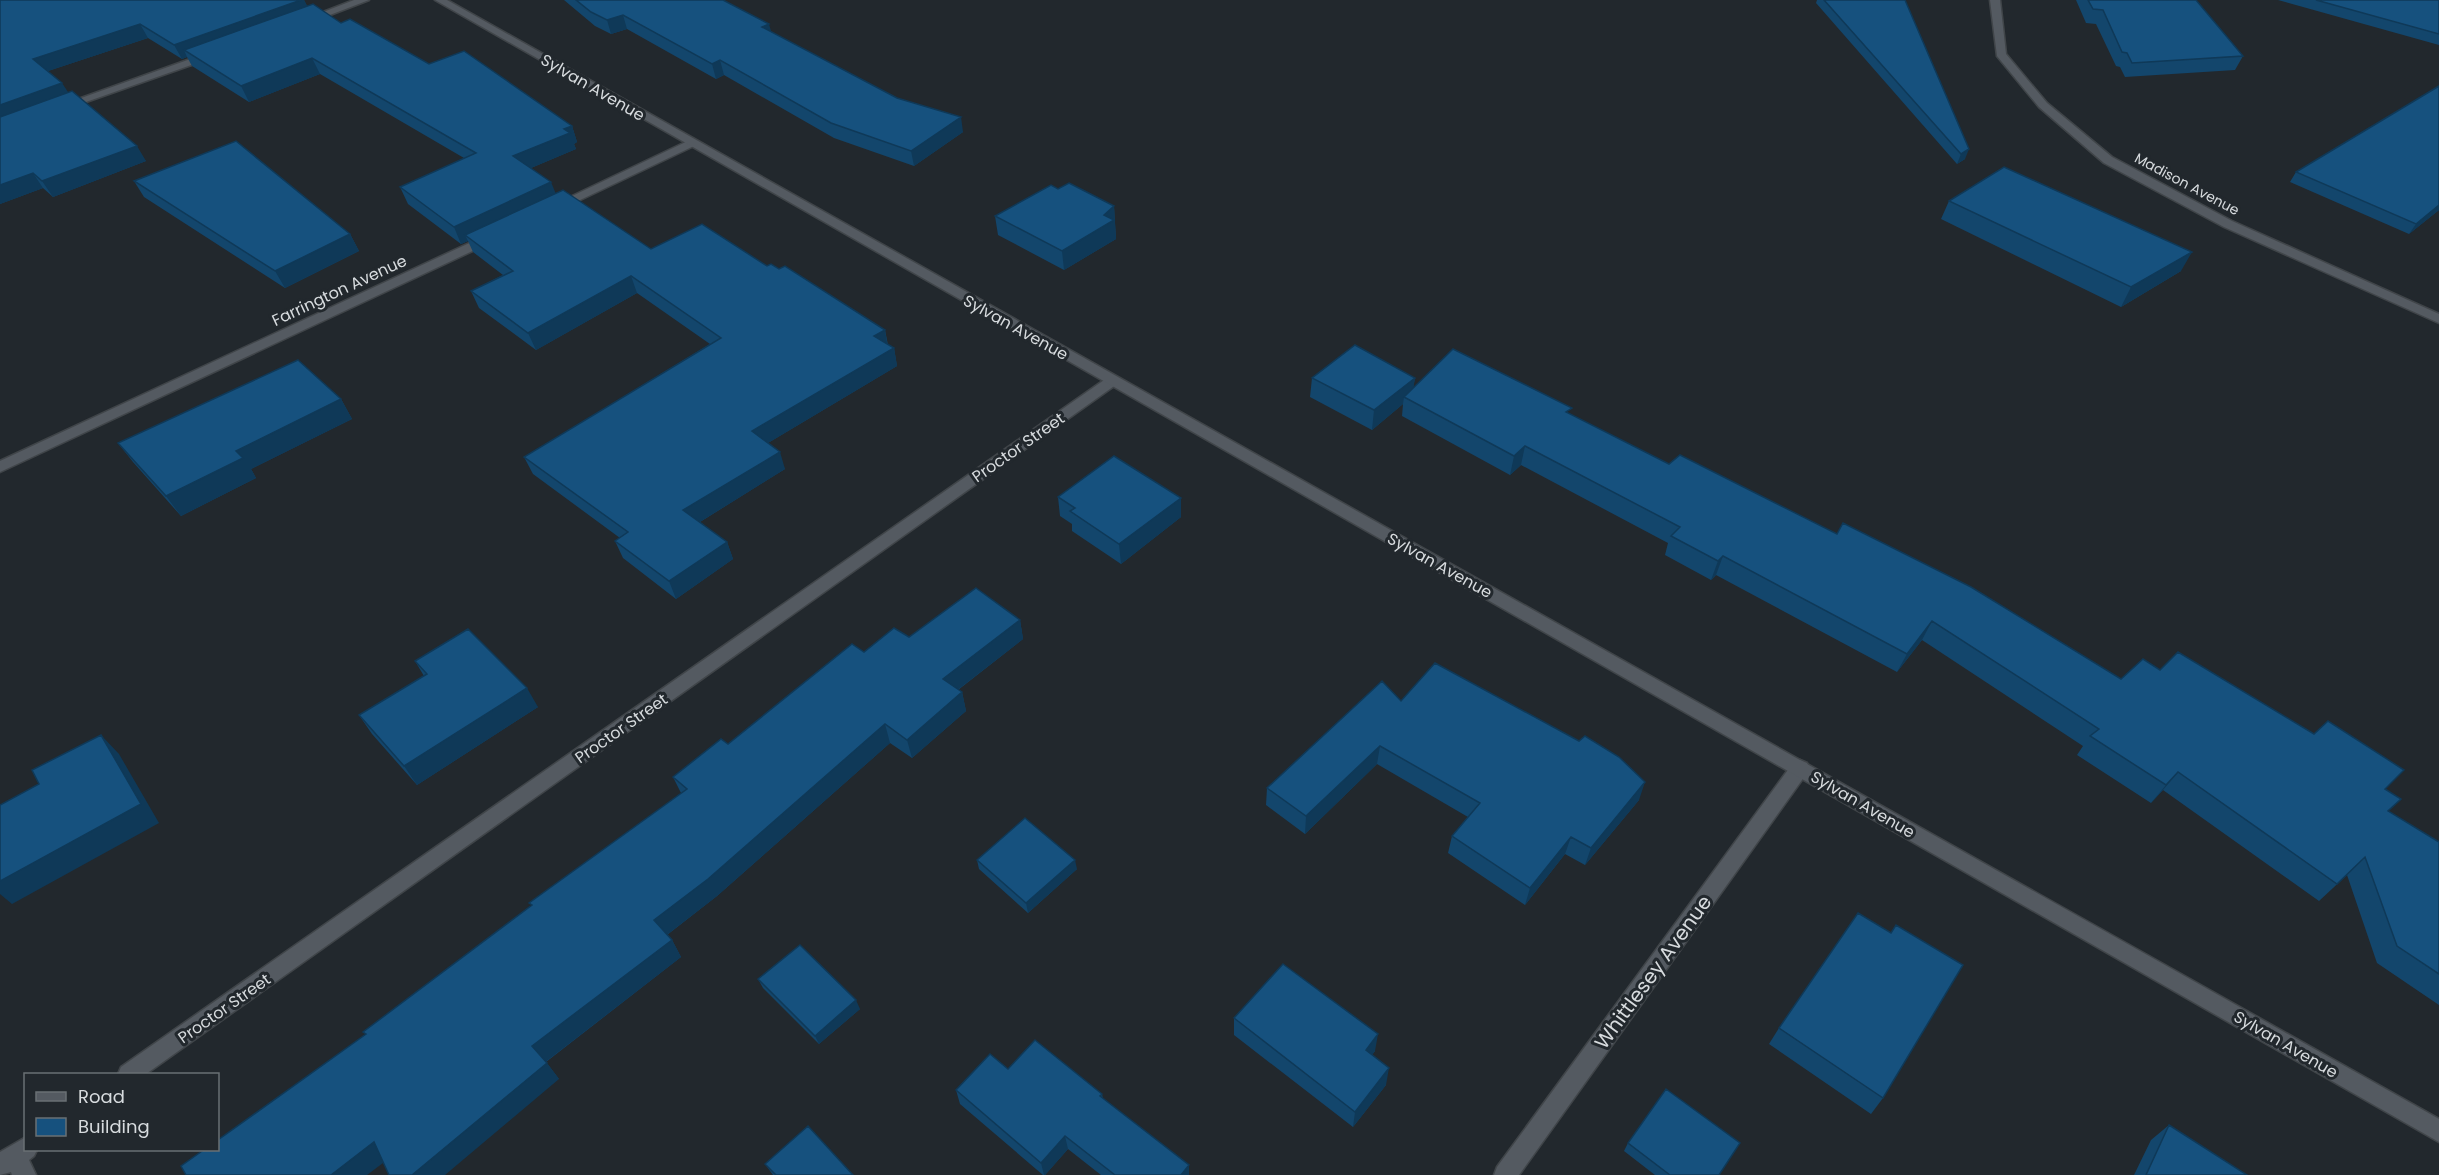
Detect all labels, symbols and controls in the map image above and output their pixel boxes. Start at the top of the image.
street label: Sylvan Avenue [536,48,649,127]
street label: Madison Avenue [2131,148,2243,220]
street label: Farrington Avenue [268,249,411,332]
street label: Sylvan Avenue [959,289,1072,366]
street label: Proctor Street [967,407,1069,488]
street label: Sylvan Avenue [1383,527,1496,604]
street label: Proctor Street [570,688,672,769]
street label: Sylvan Avenue [1806,765,1919,844]
street label: Whittlesey Avenue [1588,889,1718,1055]
street label: Proctor Street [173,968,275,1049]
street label: Sylvan Avenue [2229,1005,2342,1084]
legend [24,1073,219,1151]
text: Road [78,1084,125,1109]
text: Building [78,1114,150,1139]

